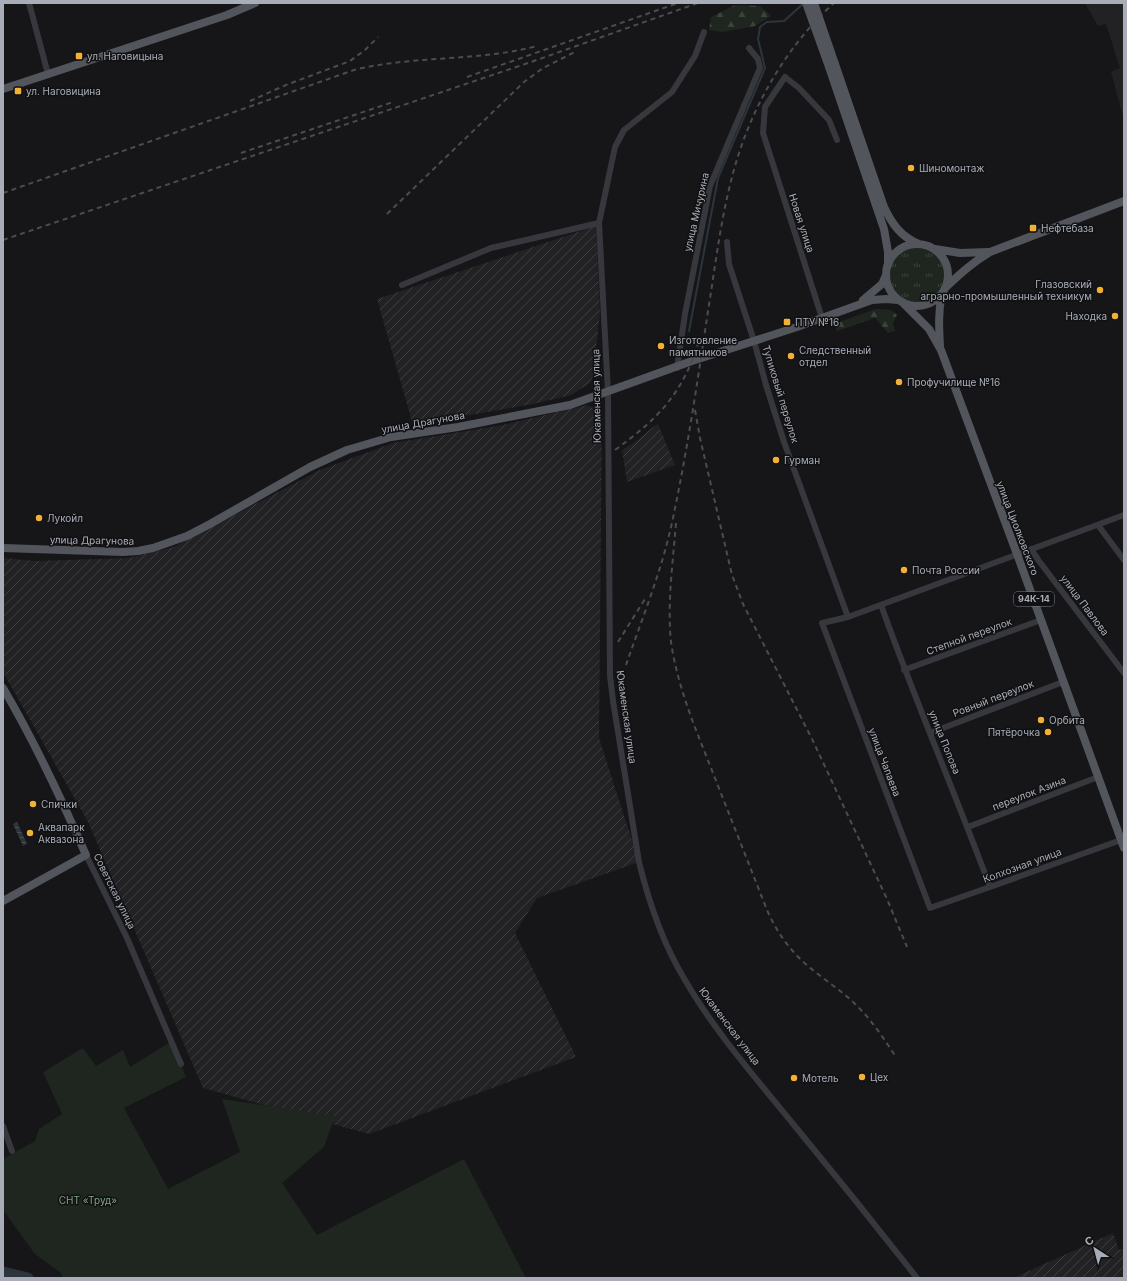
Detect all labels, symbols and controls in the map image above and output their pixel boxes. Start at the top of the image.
place label: ул. Наговицына [87,50,163,62]
marker: ул. Наговицына [74,51,84,61]
place label: ул. Наговицина [26,85,101,97]
marker: ул. Наговицина [13,86,23,96]
place label: Шиномонтаж [919,162,984,174]
marker: Шиномонтаж [906,163,916,173]
street label: улица Мичурина [681,171,711,253]
street label: Новая улица [787,192,817,254]
place label: Нефтебаза [1041,222,1094,234]
marker: Нефтебаза [1028,223,1038,233]
place label: Глазовский аграрно-промышленный техникум [920,278,1092,302]
marker: Глазовский аграрно-промышленный техникум [1095,285,1105,295]
place label: Находка [1065,310,1107,322]
marker: Находка [1110,311,1120,321]
place label: ПТУ №16 [795,316,839,328]
marker: ПТУ №16 [782,317,792,327]
place label: Изготовление памятников [669,334,737,358]
marker: Изготовление памятников [656,341,666,351]
street label: Тупиковый переулок [760,343,802,445]
place label: Следственный отдел [799,344,871,368]
street label: Юкаменская улица [589,349,603,443]
marker: Следственный отдел [786,351,796,361]
place label: Профучилище №16 [907,376,1000,388]
marker: Профучилище №16 [894,377,904,387]
street label: улица Драгунова [380,409,466,435]
place label: Гурман [784,454,820,466]
marker: Гурман [771,455,781,465]
street label: улица Циолковского [994,479,1042,577]
place label: Лукойл [47,512,83,524]
marker: Лукойл [34,513,44,523]
street label: улица Драгунова [50,533,134,547]
place label: Почта России [912,564,980,576]
marker: Почта России [899,565,909,575]
street label: улица Павлова [1058,572,1112,638]
road number: 94К-14 [1014,592,1054,606]
street label: Степной переулок [925,615,1014,657]
street label: Юкаменская улица [615,670,639,764]
street label: Ровный переулок [951,677,1036,719]
street label: улица Попова [927,708,963,776]
place label: Орбита [1049,714,1085,726]
marker: Орбита [1036,715,1046,725]
street label: улица Чапаева [866,726,904,798]
place label: Пятёрочка [988,726,1040,738]
marker: Пятёрочка [1043,727,1053,737]
street label: переулок Азина [990,773,1068,813]
place label: Спички [41,798,77,810]
marker: Спички [28,799,38,809]
place label: Аквапарк Аквазона [38,821,85,845]
marker: Аквапарк Аквазона [25,828,35,838]
street label: Колхозная улица [981,845,1063,885]
street label: Советская улица [91,851,139,931]
street label: Юкаменская улица [697,985,763,1067]
place label: Цех [870,1071,889,1083]
place label: Мотель [802,1072,839,1084]
marker: Цех [857,1072,867,1082]
marker: Мотель [789,1073,799,1083]
park label: СНТ «Труд» [59,1194,117,1206]
north arrow [1075,1229,1115,1269]
text: С [1082,1233,1097,1249]

